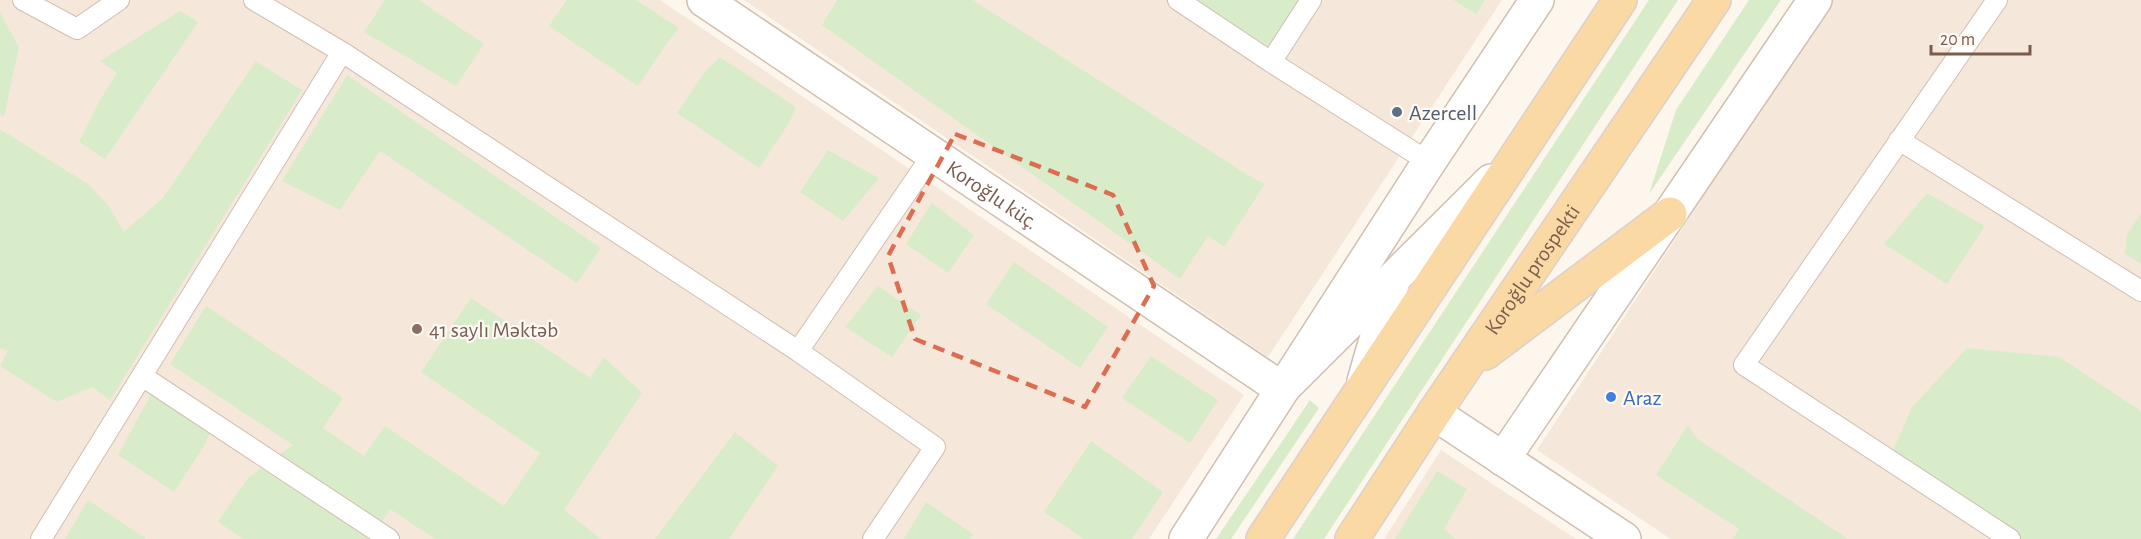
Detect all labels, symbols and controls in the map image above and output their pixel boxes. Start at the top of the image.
scale bar [1931,18,2030,56]
text: 20 m [1940,31,1975,49]
place label: Azercell [1409,102,1477,124]
marker: Azercell [1390,105,1404,119]
street label: Koroğlu küç. [942,157,1042,234]
street label: Koroğlu prospekti [1481,201,1584,339]
place label: 41 saylı Məktəb [429,319,558,341]
marker: 41 saylı Məktəb [410,322,424,336]
place label: Araz [1623,387,1662,409]
marker: Araz [1604,390,1618,404]

